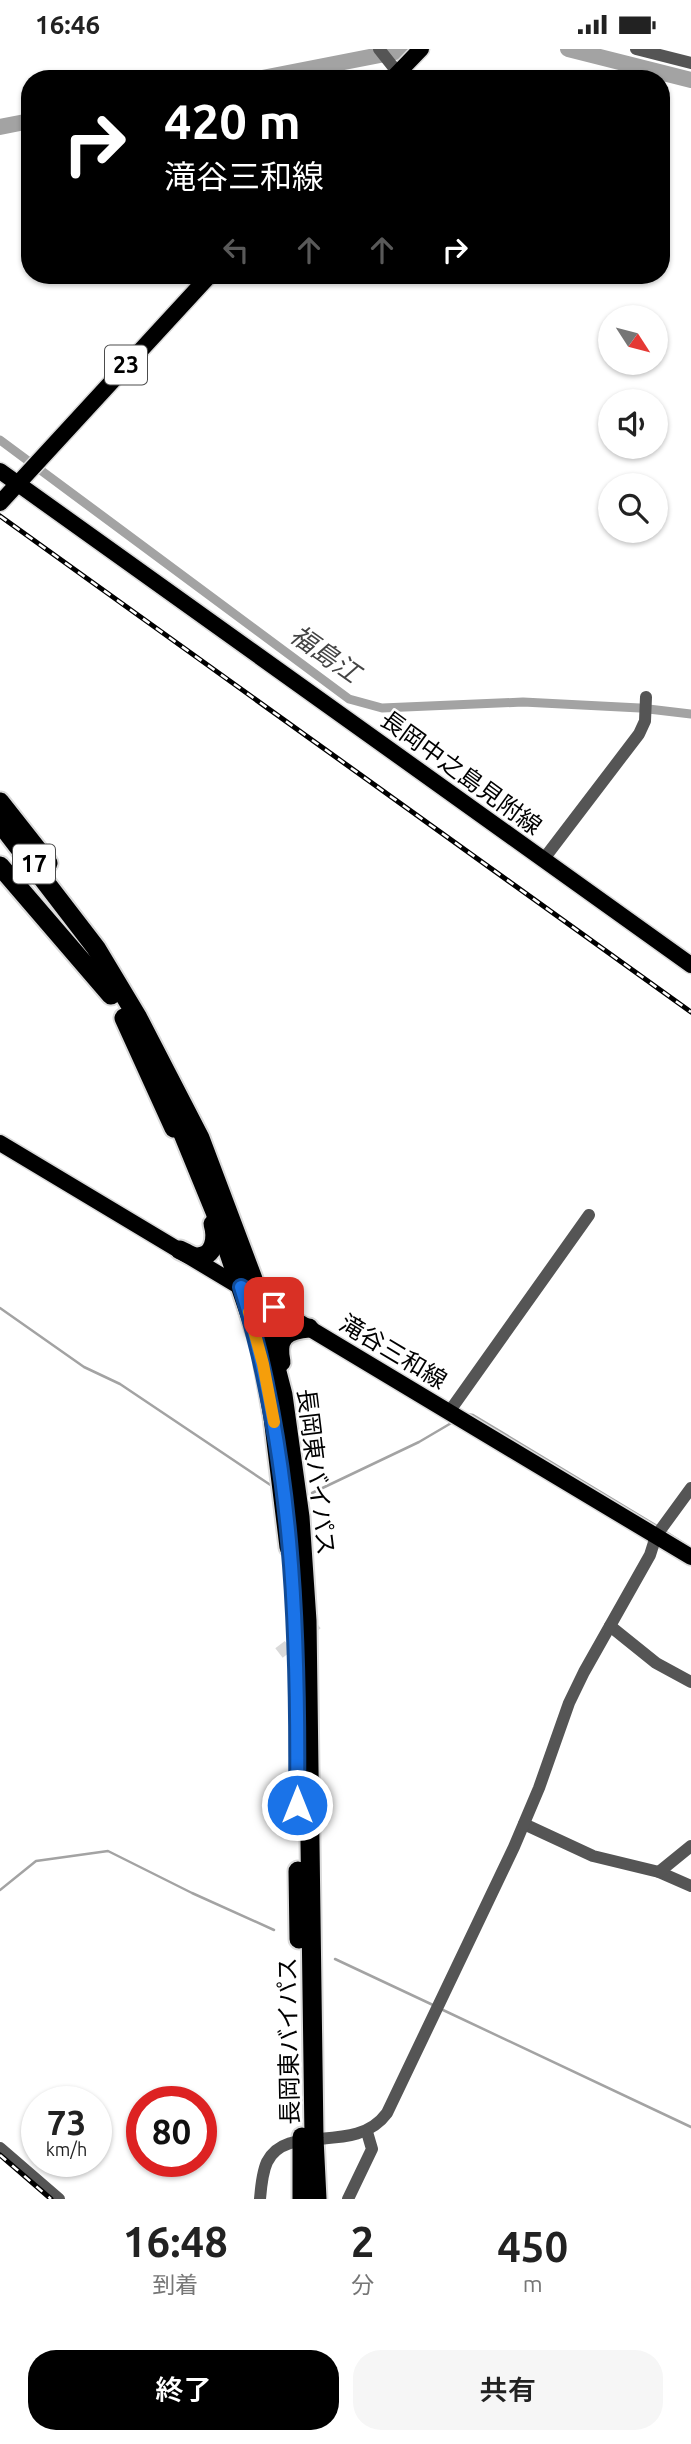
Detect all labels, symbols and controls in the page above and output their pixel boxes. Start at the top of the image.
text: 16:46 [35,10,100,39]
text: 420 m [164,93,301,148]
icon: right [49,98,140,189]
text: 滝谷三和線 [164,158,324,194]
icon: left [217,231,255,269]
icon: ahead [290,231,328,269]
icon: ahead [363,231,401,269]
icon: right [436,231,474,269]
north arrow [598,305,668,375]
map controls [598,305,668,543]
road number: 23 [105,345,147,385]
button: sound [598,389,668,459]
button: search [598,473,668,543]
water label: 福島江 [285,619,368,690]
street label: 長岡中之島見附線 [376,705,547,840]
road number: 17 [13,845,55,883]
pin [244,1277,304,1337]
icon: arrive [255,1288,293,1326]
street label: 滝谷三和線 [335,1309,452,1394]
street label: 長岡東バイパス [293,1387,340,1557]
position arrow [260,1768,334,1842]
street label: 長岡東バイパス [274,1957,303,2125]
speed limit sign: 80 [126,2086,217,2177]
text: 73 [47,2102,86,2142]
text: km/h [46,2139,87,2159]
text: 16:48 [123,2218,228,2265]
text: 2 [351,2218,374,2265]
text: 450 [497,2223,568,2270]
text: m [523,2271,543,2296]
text: 到着 [152,2272,198,2297]
text: 分 [351,2272,374,2297]
button: 終了 [28,2350,339,2430]
button: 共有 [353,2350,663,2430]

